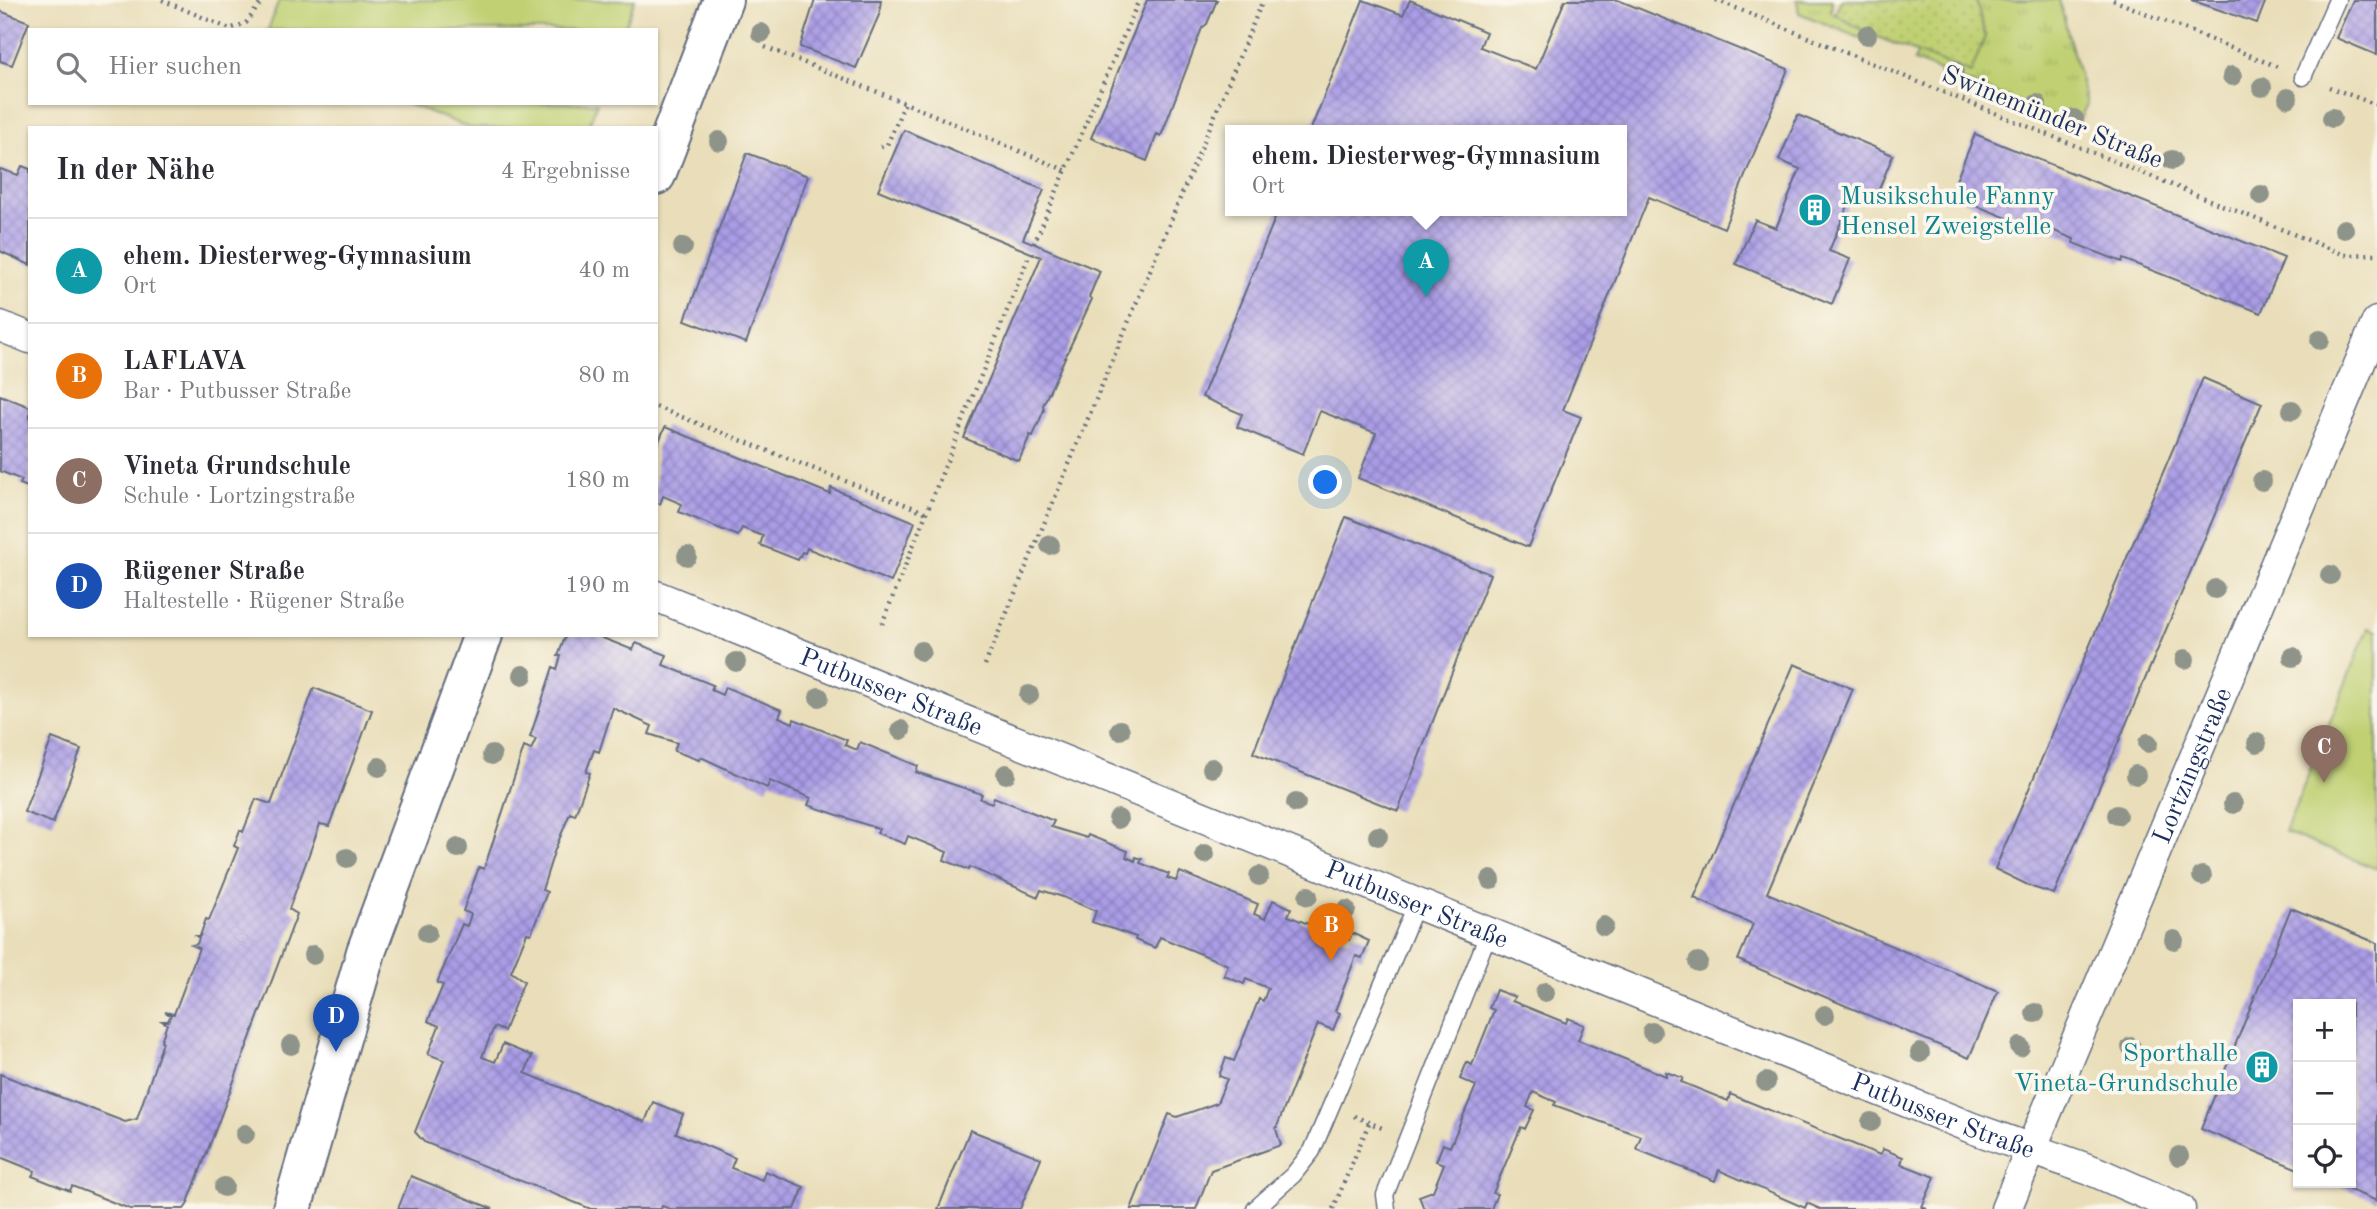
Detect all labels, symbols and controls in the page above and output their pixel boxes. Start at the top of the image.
search box [28,28,658,105]
icon: search [52,48,90,86]
text: Hier suchen [108,54,242,80]
street label: Swinemünder Straße [1938,62,2166,174]
popup [1225,125,1627,216]
text: ehem. Diesterweg-Gymnasium [1252,144,1600,170]
text: In der Nähe [56,156,215,186]
text: 4 Ergebnisse [501,160,630,183]
text: Ort [1252,175,1285,198]
place label: Musikschule Fanny Hensel Zweigstelle [1840,184,2055,240]
building icon: Musikschule Fanny Hensel Zweigstelle [1796,191,1834,229]
pin: A [1403,239,1449,297]
text: ehem. Diesterweg-Gymnasium [123,244,472,270]
text: A [70,259,88,282]
text: 40 m [579,259,630,282]
text: Ort [123,275,157,298]
text: LAFLAVA [123,349,246,375]
text: B [71,364,87,387]
text: 80 m [579,364,630,387]
text: Bar · Putbusser Straße [123,380,351,403]
text: Vineta Grundschule [123,454,351,480]
your location [1308,465,1342,499]
text: C [71,469,87,492]
text: 180 m [565,469,630,492]
text: Schule · Lortzingstraße [123,485,355,508]
text: Rügener Straße [123,559,305,585]
text: D [70,574,88,597]
text: 190 m [565,574,630,597]
text: Haltestelle · Rügener Straße [123,590,405,613]
street label: Putbusser Straße [796,644,986,742]
street label: Lortzingstraße [2149,684,2238,848]
pin: C [2301,725,2347,783]
street label: Putbusser Straße [1321,857,1512,954]
pin: B [1308,903,1354,961]
pin: D [313,994,359,1052]
map controls [2293,999,2356,1188]
button: + [2293,999,2356,1062]
place label: Sporthalle Vineta-Grundschule [2014,1041,2238,1097]
building icon: Sporthalle Vineta-Grundschule [2243,1048,2281,1086]
button: − [2293,1062,2356,1125]
street label: Putbusser Straße [1847,1069,2038,1164]
button: locate [2293,1125,2356,1188]

